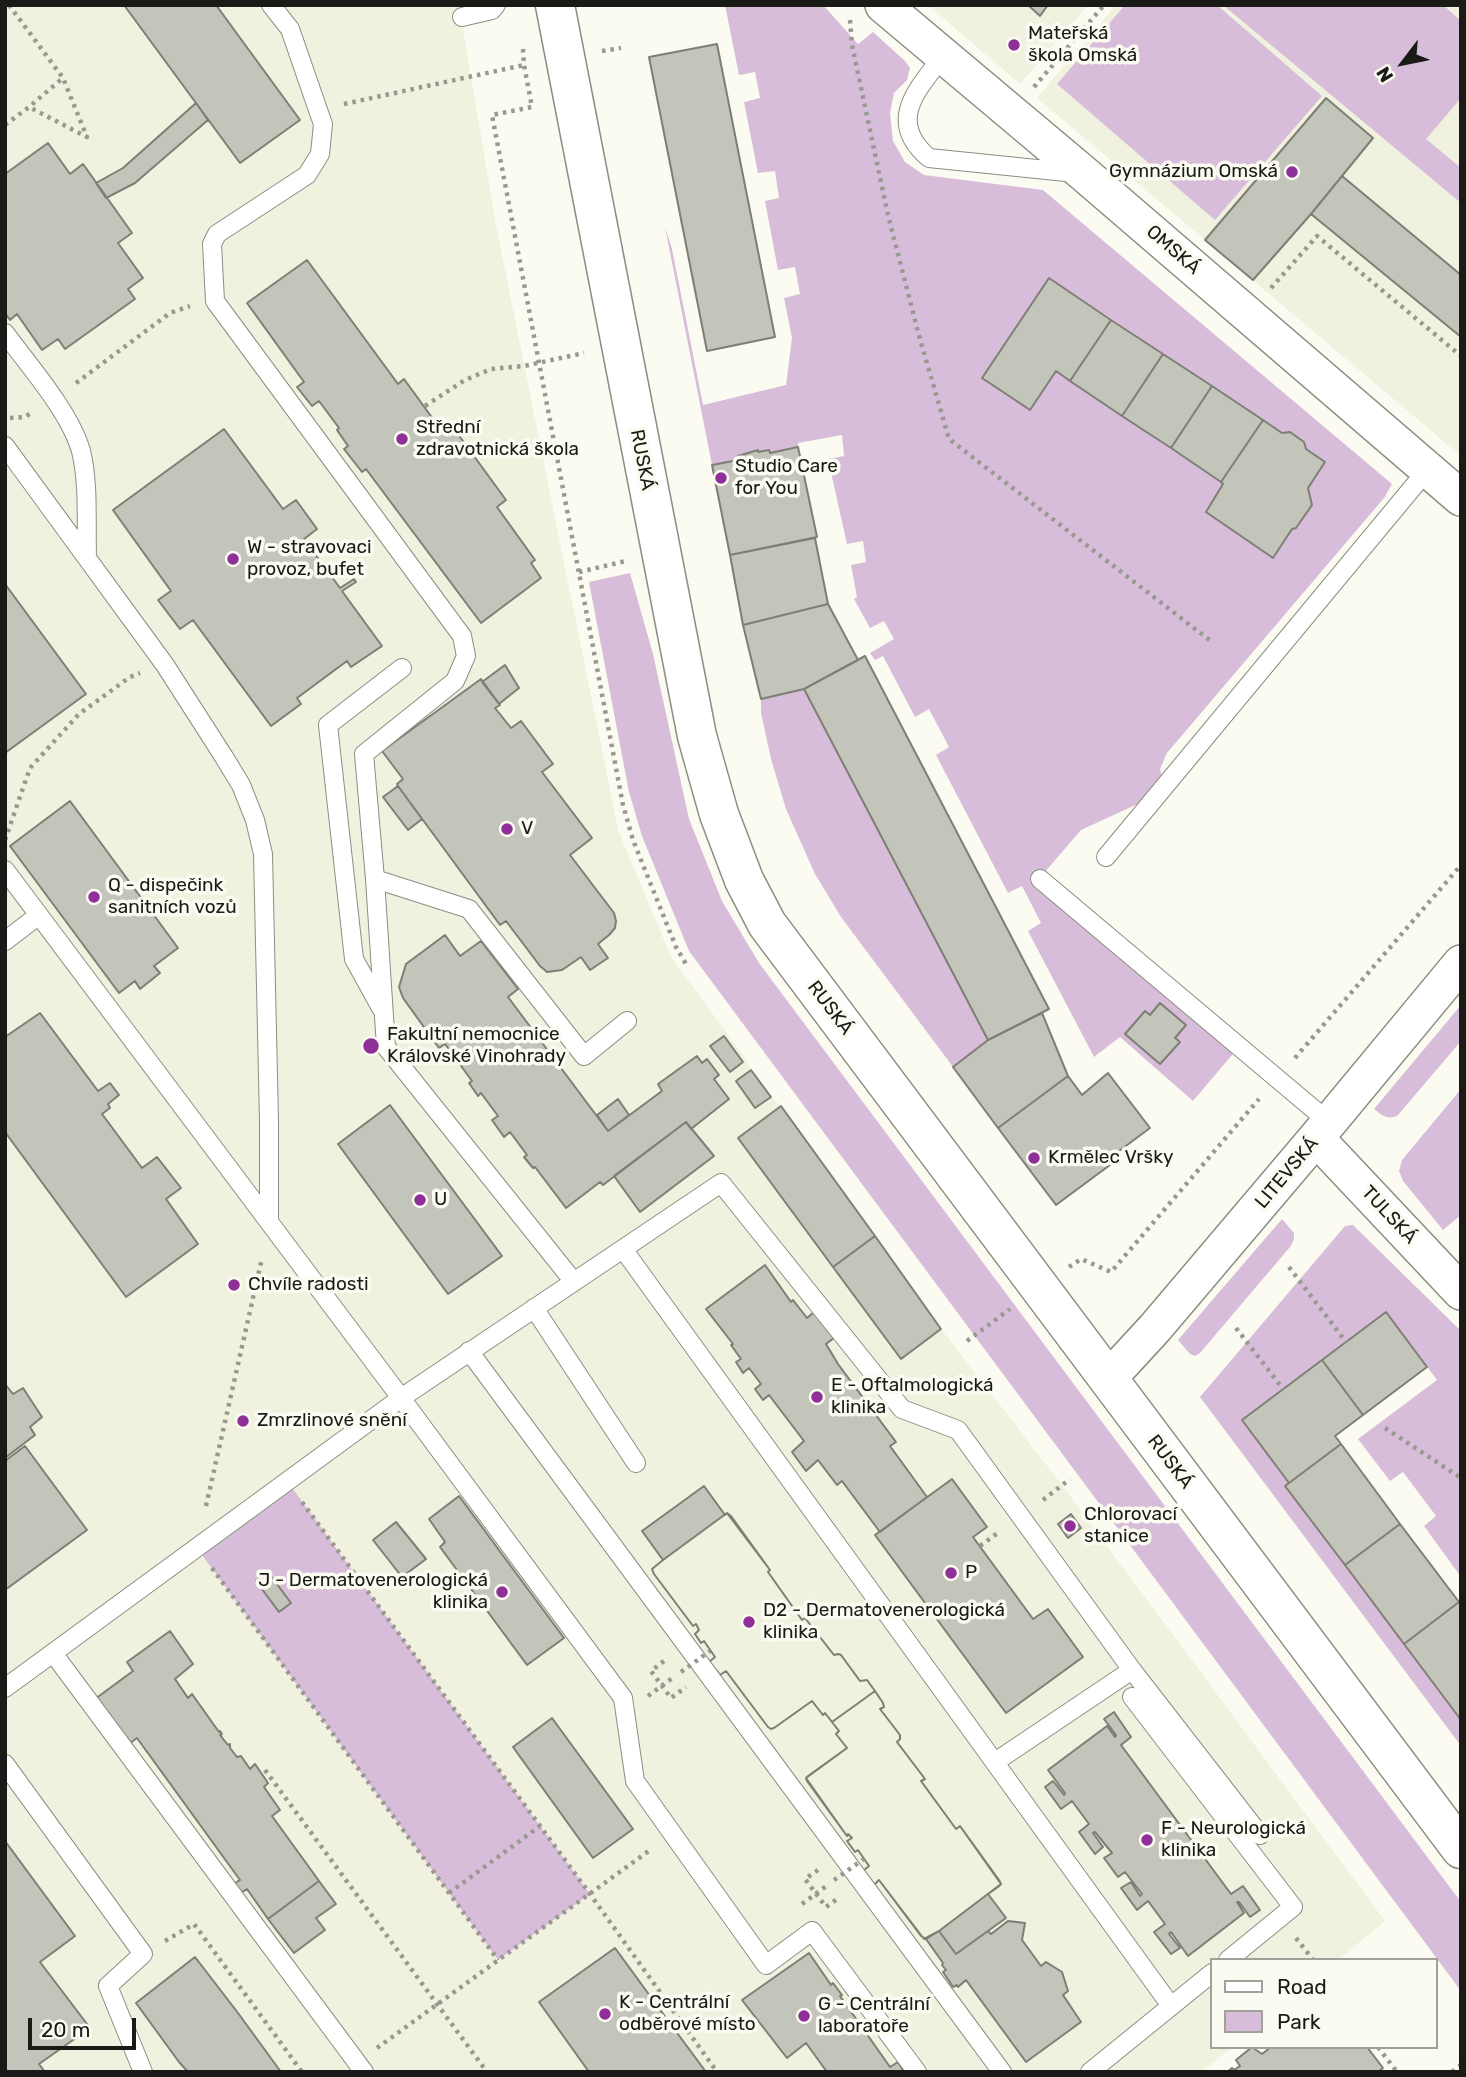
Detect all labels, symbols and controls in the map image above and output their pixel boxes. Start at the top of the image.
place label: Mateřská škola Omská [1028,23,1137,67]
north arrow [1368,28,1438,98]
marker: Mateřská škola Omská [1006,37,1022,53]
text: N [1371,63,1398,86]
place label: Gymnázium Omská [1109,161,1278,183]
marker: Gymnázium Omská [1284,164,1300,180]
street label: OMSKÁ [1141,220,1205,280]
place label: Střední zdravotnická škola [416,417,579,461]
street label: RUSKÁ [625,428,659,492]
marker: Střední zdravotnická škola [394,431,410,447]
place label: Studio Care for You [735,456,838,500]
marker: Studio Care for You [713,470,729,486]
place label: W - stravovaci provoz, bufet [247,537,372,581]
marker: W - stravovaci provoz, bufet [225,551,241,567]
place label: V [521,818,533,840]
marker: V [499,821,515,837]
place label: Q - dispečink sanitních vozů [108,875,237,919]
marker: Q - dispečink sanitních vozů [86,889,102,905]
street label: RUSKÁ [802,976,858,1040]
place label: Fakultní nemocnice Královské Vinohrady [387,1024,566,1068]
marker: Fakultní nemocnice Královské Vinohrady [361,1036,381,1056]
street label: LITEVSKÁ [1251,1133,1323,1213]
place label: Krmělec Vršky [1048,1147,1173,1169]
marker: Krmělec Vršky [1026,1150,1042,1166]
street label: TULSKÁ [1356,1181,1422,1249]
place label: U [434,1189,447,1211]
marker: U [412,1192,428,1208]
place label: Chvíle radosti [248,1274,369,1296]
marker: Chvíle radosti [226,1277,242,1293]
place label: E - Oftalmologická klinika [831,1375,994,1419]
marker: E - Oftalmologická klinika [809,1389,825,1405]
place label: Zmrzlinové snění [257,1410,407,1432]
marker: Zmrzlinové snění [235,1413,251,1429]
street label: RUSKÁ [1142,1430,1198,1494]
place label: Chlorovací stanice [1084,1504,1177,1548]
marker: Chlorovací stanice [1062,1518,1078,1534]
place label: P [965,1562,977,1584]
marker: P [943,1565,959,1581]
place label: J - Dermatovenerologická klinika [258,1570,488,1614]
marker: J - Dermatovenerologická klinika [494,1584,510,1600]
place label: D2 - Dermatovenerologická klinika [763,1600,1005,1644]
marker: D2 - Dermatovenerologická klinika [741,1614,757,1630]
place label: F - Neurologická klinika [1161,1818,1306,1862]
marker: F - Neurologická klinika [1139,1832,1155,1848]
legend [1210,1958,1438,2049]
text: Road [1277,1974,1327,1999]
place label: K - Centrální odběrové místo [619,1992,756,2036]
place label: G - Centrální laboratoře [818,1994,930,2038]
scale bar [32,2004,140,2048]
marker: K - Centrální odběrové místo [597,2006,613,2022]
marker: G - Centrální laboratoře [796,2008,812,2024]
text: Park [1277,2009,1321,2034]
text: 20 m [41,2017,90,2042]

